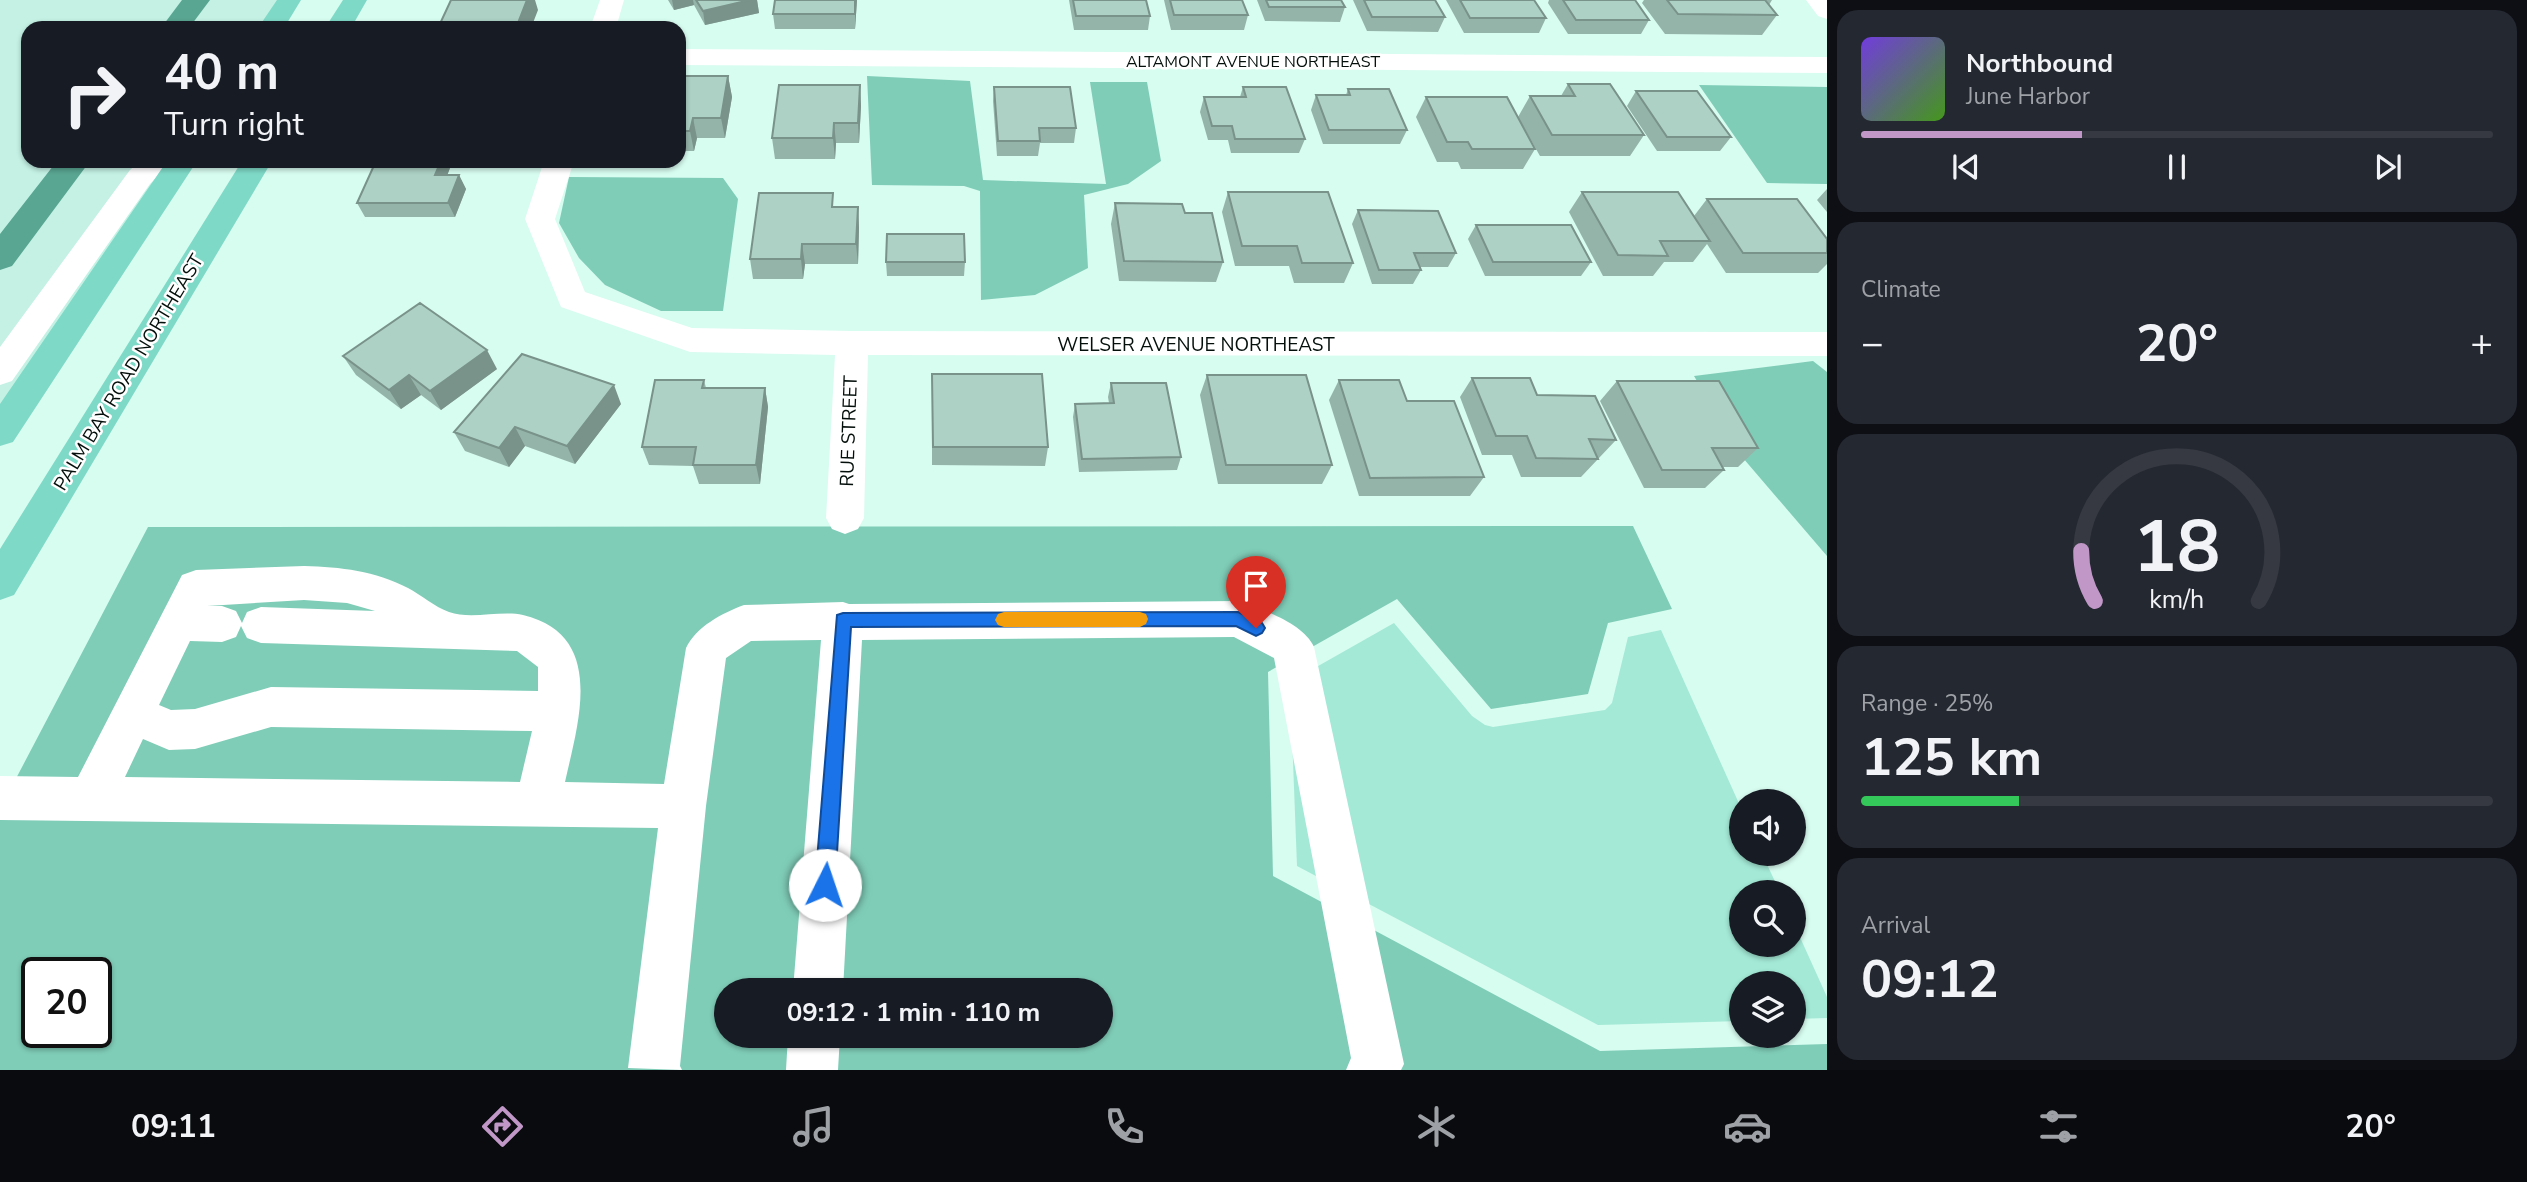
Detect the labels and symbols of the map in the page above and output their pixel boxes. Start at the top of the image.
street label: ALTAMONT AVENUE NORTHEAST [1126,51,1380,73]
street label: PALM BAY ROAD NORTHEAST [48,249,210,496]
street label: WELSER AVENUE NORTHEAST [1057,332,1335,358]
street label: RUE STREET [834,374,864,487]
pin [1226,556,1286,628]
position arrow [788,848,862,922]
speed limit sign: 20 [21,957,112,1048]

